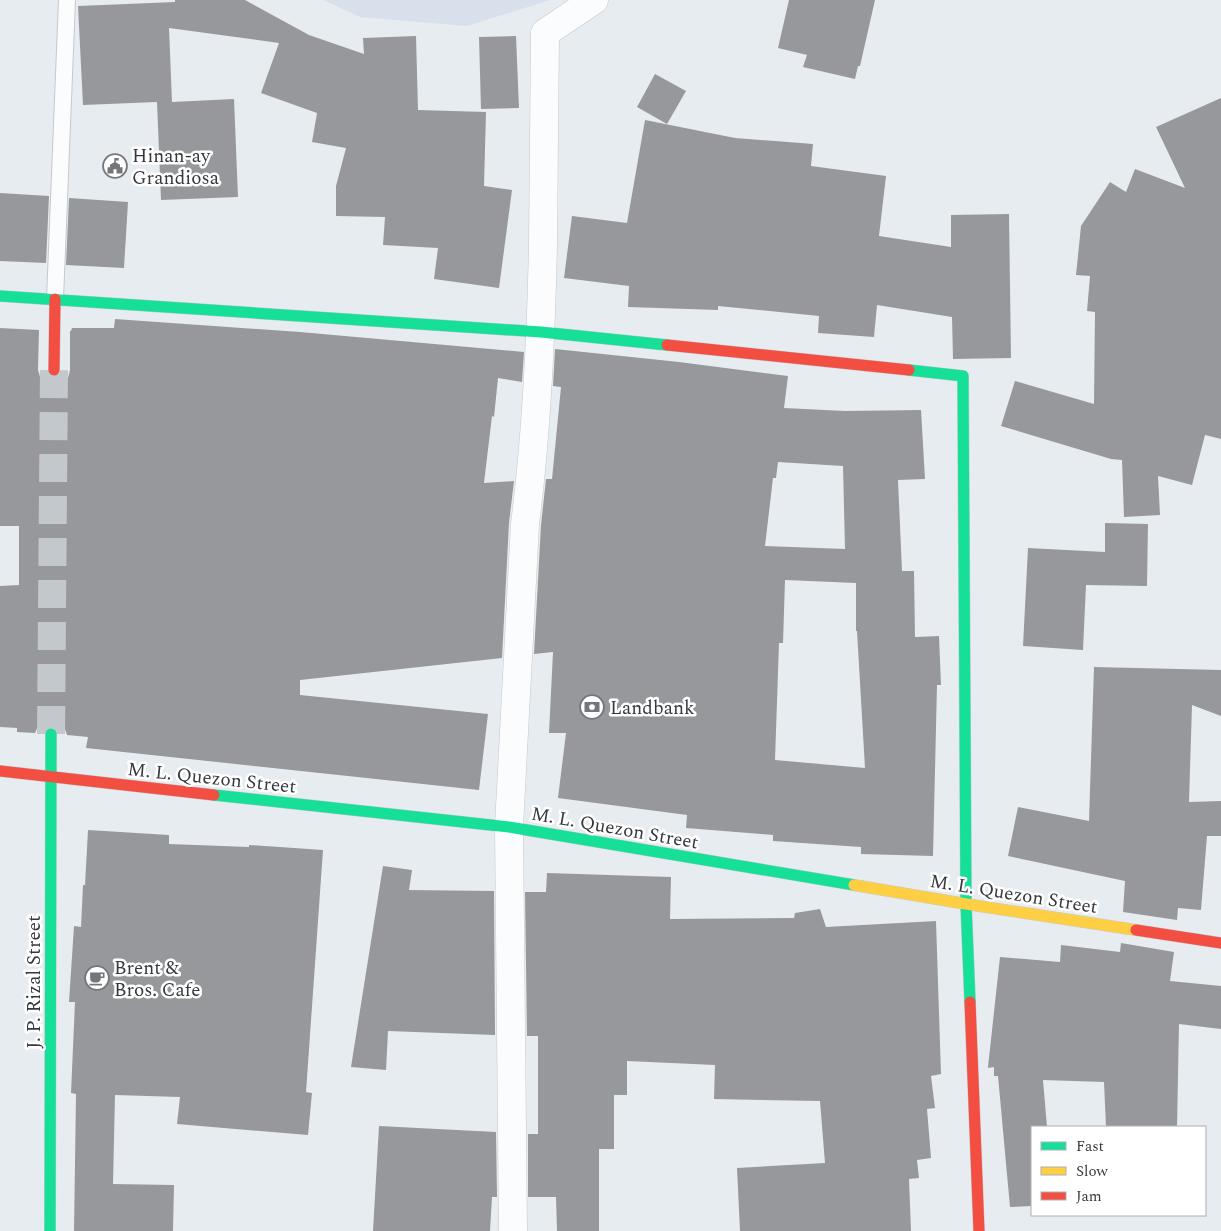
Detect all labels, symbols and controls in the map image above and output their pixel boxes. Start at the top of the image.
place label: Hinan-ay Grandiosa [132,142,220,193]
public building icon: Hinan-ay Grandiosa [102,153,128,179]
bank icon: Landbank [579,694,605,720]
place label: Landbank [610,694,695,723]
street label: M. L. Quezon Street [126,755,298,802]
street label: M. L. Quezon Street [529,799,701,858]
street label: M. L. Quezon Street [928,867,1100,922]
street label: J. P. Rizal Street [20,915,49,1049]
place label: Brent & Bros. Cafe [114,954,200,1005]
cafe icon: Brent & Bros. Cafe [84,965,110,991]
legend [1031,1126,1206,1216]
text: Fast [1076,1135,1104,1158]
text: Slow [1076,1160,1108,1183]
text: Jam [1076,1185,1102,1208]

